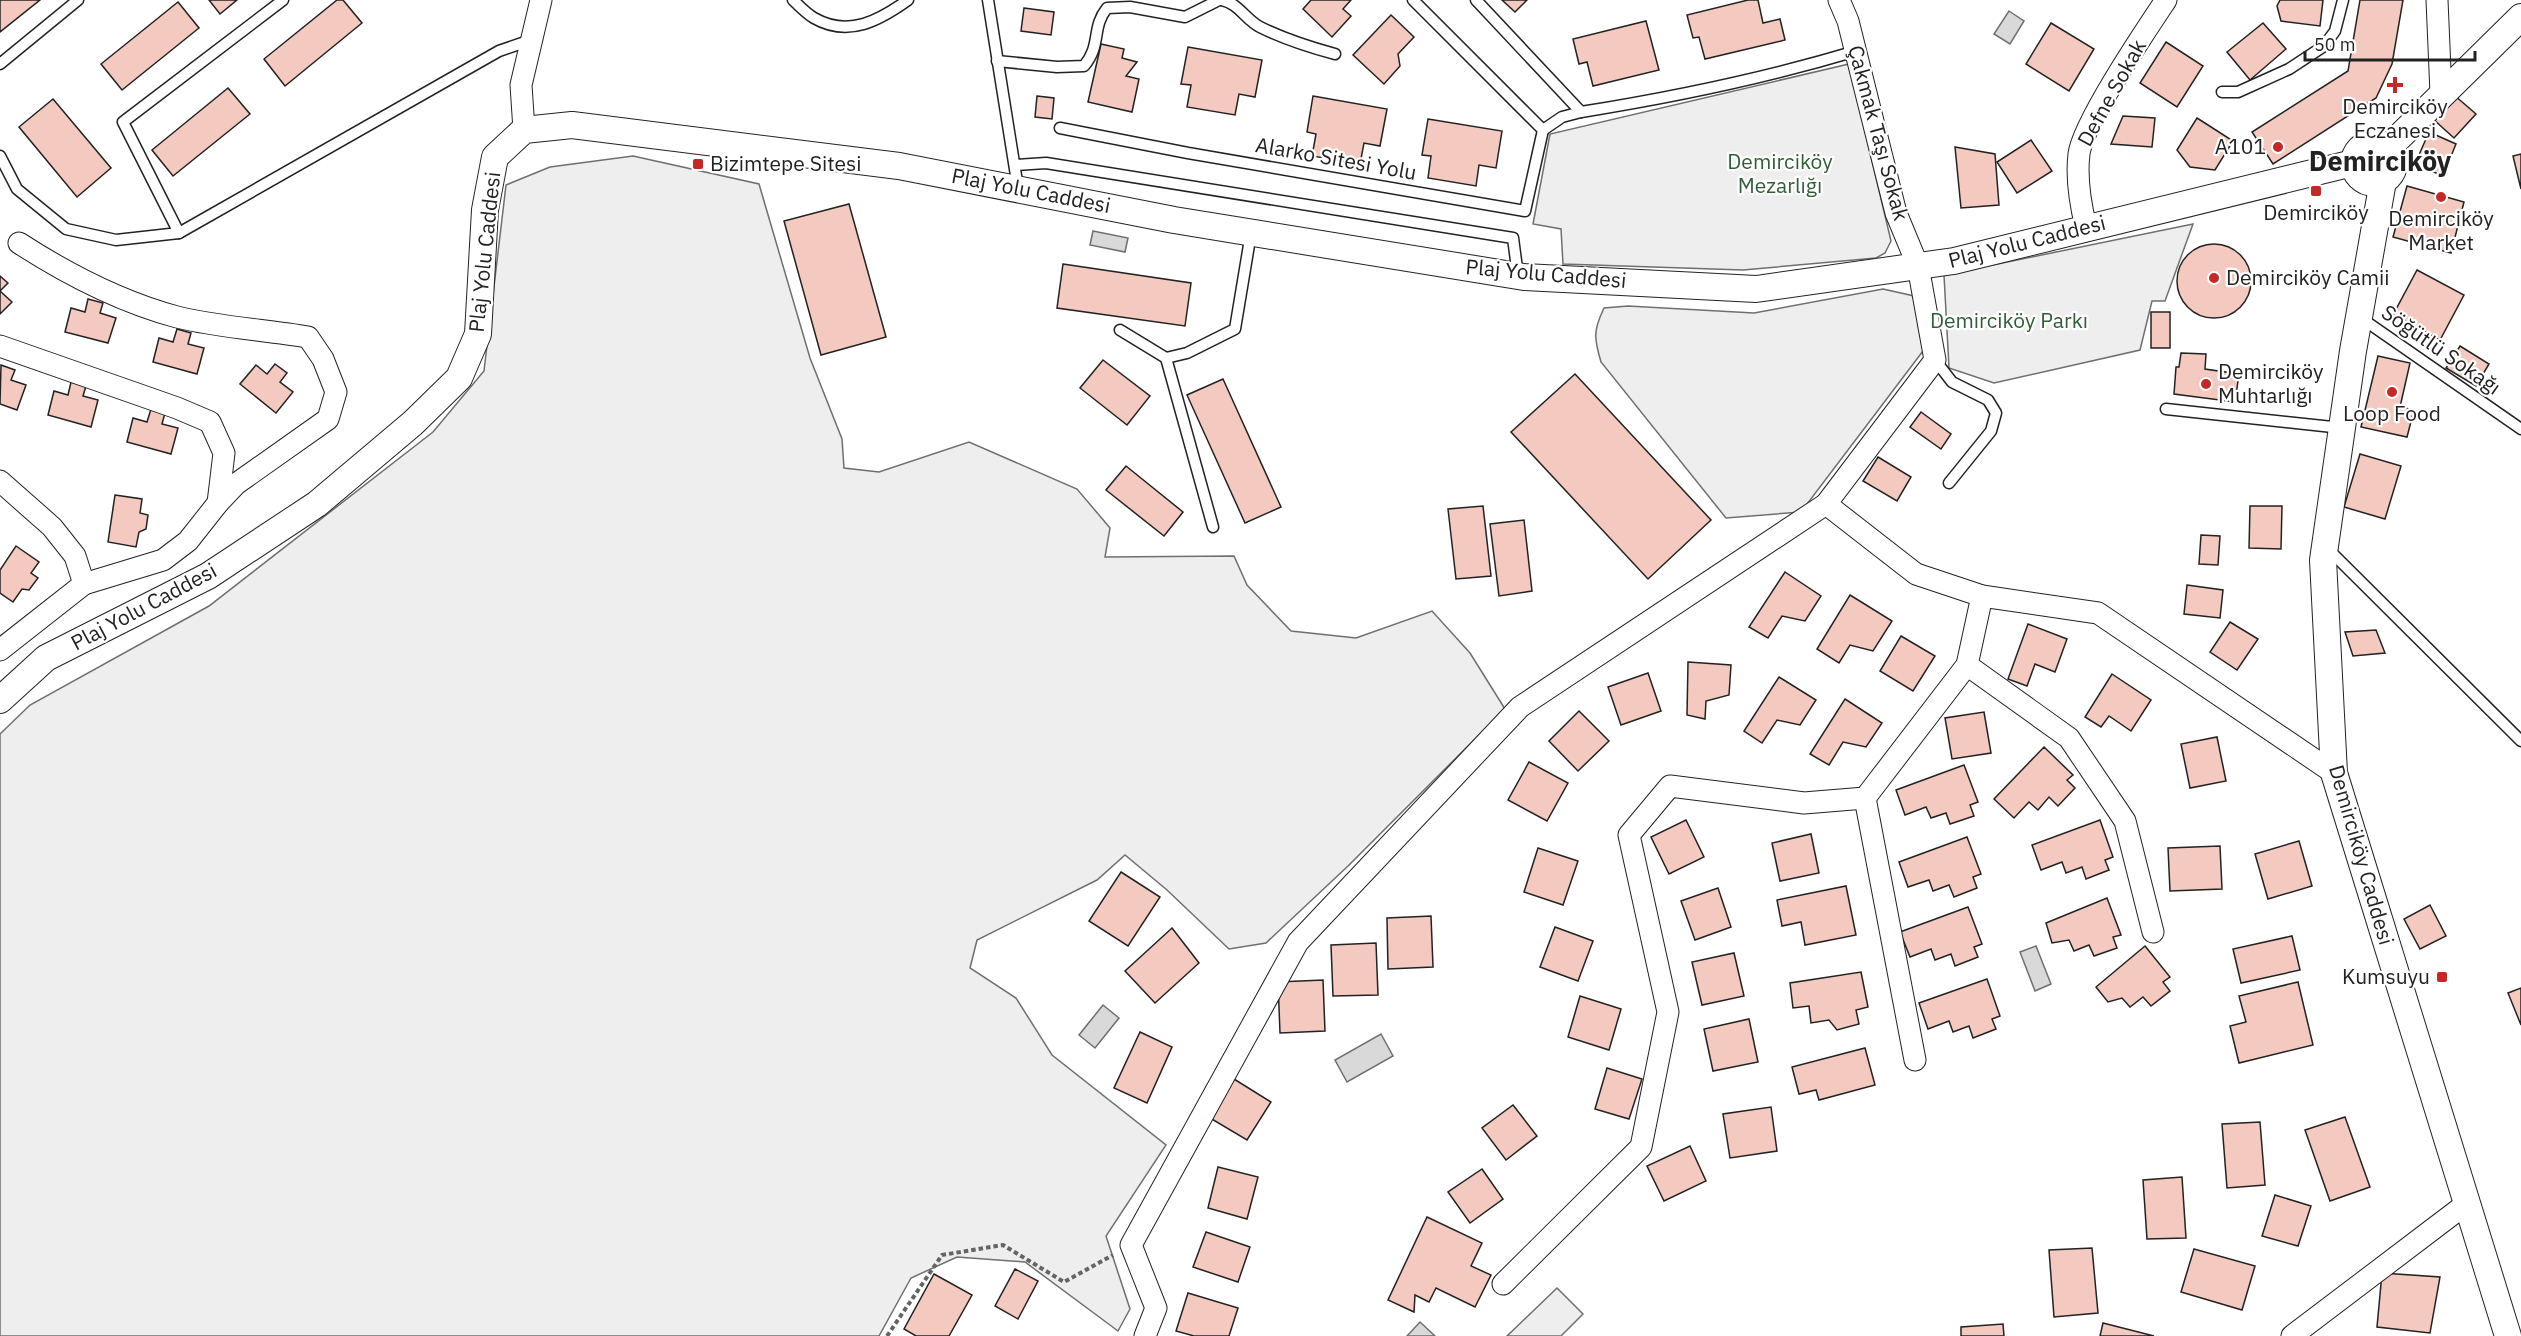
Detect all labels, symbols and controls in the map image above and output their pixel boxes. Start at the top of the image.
scale bar [2305,24,2474,62]
text: 50 m [2314,33,2356,56]
street label: Defne Sokak [2070,34,2152,151]
street label: Çakmak Taşı Sokak [1842,42,1916,223]
marker: Demirciköy Eczanesi [2388,78,2402,92]
place label: Demirciköy Eczanesi [2342,92,2448,144]
street label: Alarko Sitesi Yolu [1253,130,1419,186]
place label: A101 [2215,132,2266,160]
marker: A101 [2271,140,2285,154]
district label: Demirciköy [2309,143,2452,178]
park label: Demirciköy Mezarlığı [1727,147,1833,199]
place label: Bizimtepe Sitesi [710,149,862,177]
marker: Bizimtepe Sitesi [691,157,705,171]
street label: Plaj Yolu Caddesi [949,161,1113,219]
street label: Plaj Yolu Caddesi [462,170,506,334]
marker: Demirciköy [2309,184,2323,198]
marker: Demirciköy Market [2434,190,2448,204]
place label: Demirciköy [2263,198,2369,226]
place label: Demirciköy Market [2388,204,2494,256]
street label: Plaj Yolu Caddesi [1945,208,2108,274]
street label: Plaj Yolu Caddesi [1465,252,1628,294]
place label: Demirciköy Camii [2226,263,2390,291]
marker: Demirciköy Camii [2207,271,2221,285]
street label: Söğütlü Sokağı [2376,298,2507,401]
park label: Demirciköy Parkı [1930,306,2088,334]
place label: Demirciköy Muhtarlığı [2218,357,2324,409]
marker: Demirciköy Muhtarlığı [2199,377,2213,391]
marker: Loop Food [2385,385,2399,399]
place label: Loop Food [2343,399,2441,427]
street label: Plaj Yolu Caddesi [66,556,221,656]
street label: Demirciköy Caddesi [2323,761,2401,948]
place label: Kumsuyu [2342,962,2430,990]
marker: Kumsuyu [2435,970,2449,984]

